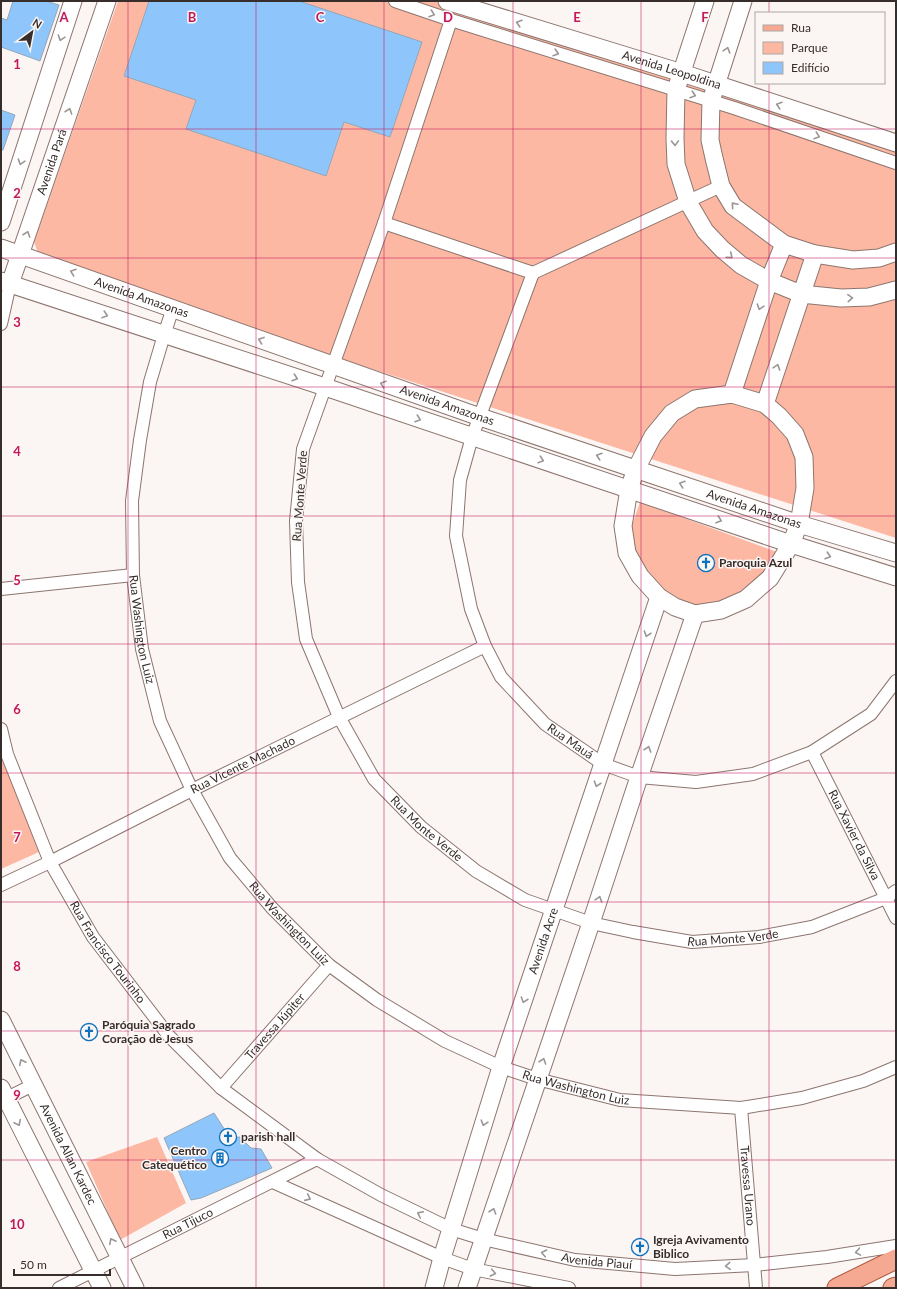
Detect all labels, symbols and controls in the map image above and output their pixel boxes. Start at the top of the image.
text: A [58,9,69,25]
text: B [188,9,197,25]
text: C [316,9,325,25]
one-way arrow [428,9,435,17]
text: D [443,9,453,25]
text: E [573,9,581,25]
text: F [701,9,709,25]
north arrow [12,12,52,52]
legend [755,12,885,84]
text: N [31,15,45,31]
one-way arrow [515,19,522,28]
text: Rua [791,20,811,35]
one-way arrow [57,34,66,41]
text: Parque [791,40,828,55]
street label: Avenida Leopoldina [620,47,723,92]
one-way arrow [722,47,731,54]
one-way arrow [552,48,559,56]
text: 1 [13,56,21,72]
text: Edifício [791,60,830,75]
one-way arrow [690,90,697,99]
one-way arrow [776,101,783,110]
one-way arrow [64,108,73,115]
street label: Avenida Pará [33,127,70,197]
one-way arrow [813,131,820,140]
one-way arrow [671,140,679,146]
one-way arrow [17,158,26,165]
text: 2 [13,185,21,201]
one-way arrow [731,202,738,210]
one-way arrow [22,231,31,238]
one-way arrow [725,251,733,258]
one-way arrow [69,269,76,277]
street label: Avenida Amazonas [93,274,191,321]
one-way arrow [847,293,853,302]
one-way arrow [757,303,765,310]
one-way arrow [101,311,108,319]
text: 3 [13,314,21,330]
one-way arrow [258,336,265,344]
one-way arrow [772,364,781,371]
one-way arrow [291,373,298,381]
one-way arrow [380,380,387,388]
street label: Avenida Amazonas [398,381,496,428]
one-way arrow [414,414,421,422]
text: 4 [13,443,21,459]
street label: Rua Monte Verde [289,450,310,542]
one-way arrow [596,453,603,461]
one-way arrow [538,455,545,464]
one-way arrow [679,480,686,489]
street label: Avenida Amazonas [705,486,804,531]
one-way arrow [716,515,723,524]
one-way arrow [824,551,831,560]
church icon: Paroquia Azul [696,553,716,573]
place label: Paroquia Azul [719,555,792,570]
text: 5 [13,572,21,588]
street label: Rua Washington Luiz [126,574,159,686]
one-way arrow [643,630,652,637]
text: 6 [13,701,21,717]
street label: Rua Mauá [545,720,597,762]
street label: Rua Vicente Machado [188,732,298,797]
one-way arrow [644,745,652,752]
one-way arrow [593,780,601,787]
street label: Rua Xavier da Silva [825,787,884,882]
street label: Rua Monte Verde [388,792,466,864]
text: 7 [13,829,21,845]
street label: Rua Washington Luiz [246,878,333,969]
one-way arrow [594,895,603,902]
street label: Rua Francisco Tourinho [67,898,149,1006]
street label: Avenida Acre [525,906,561,976]
street label: Rua Monte Verde [686,925,780,949]
text: 8 [13,958,21,974]
street label: Travessa Júpiter [242,989,308,1062]
one-way arrow [520,996,528,1003]
place label: Paróquia Sagrado Coração de Jesus [102,1017,195,1046]
church icon: Paróquia Sagrado Coração de Jesus [79,1022,99,1042]
one-way arrow [539,1058,547,1065]
one-way arrow [19,1059,27,1066]
street label: Rua Washington Luiz [521,1067,630,1108]
text: 9 [13,1087,21,1103]
street label: Avenida Allan Kardec [37,1101,100,1207]
one-way arrow [14,1118,21,1126]
one-way arrow [480,1120,489,1127]
church icon: parish hall [218,1127,238,1147]
place label: parish hall [241,1129,295,1144]
place label: Centro Catequético [142,1143,207,1172]
street label: Travessa Urano [737,1145,759,1226]
building icon: Centro Catequético [210,1148,230,1168]
one-way arrow [304,1193,312,1201]
street label: Rua Tijuco [160,1204,216,1242]
one-way arrow [488,1208,496,1215]
one-way arrow [417,1211,424,1219]
text: 10 [9,1216,25,1232]
place label: Igreja Avivamento Biblico [653,1232,749,1261]
one-way arrow [109,1237,116,1245]
church icon: Igreja Avivamento Biblico [630,1237,650,1257]
one-way arrow [854,1247,861,1256]
one-way arrow [541,1249,547,1257]
street label: Avenida Piauí [560,1249,634,1272]
scale bar [14,1251,110,1277]
text: 50 m [20,1257,47,1272]
one-way arrow [725,1262,731,1271]
one-way arrow [490,1268,496,1277]

